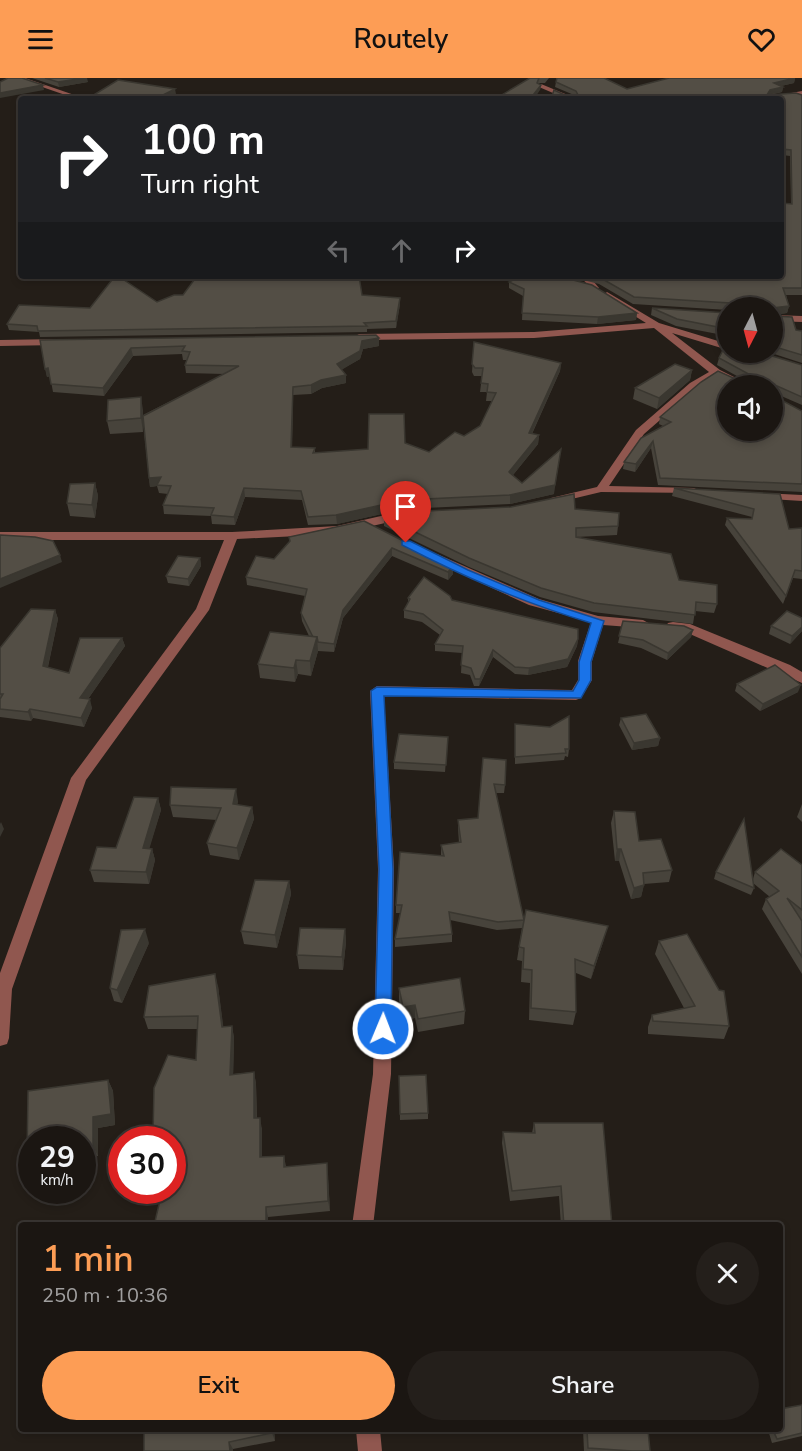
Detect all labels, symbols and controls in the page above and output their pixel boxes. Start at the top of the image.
text: Routely [354,21,448,58]
icon: menu [24,23,57,56]
icon: heart [745,23,778,56]
text: 100 m [141,112,265,169]
icon: right [42,120,120,198]
text: Turn right [141,166,259,203]
icon: left [322,234,355,267]
icon: ahead [385,234,418,267]
icon: right [448,234,481,267]
north arrow [717,297,783,363]
map controls [717,297,783,441]
button: sound [717,375,783,441]
pin [380,481,431,543]
icon: arrive [389,490,422,523]
position arrow [351,997,415,1061]
speed limit sign: 30 [108,1126,186,1204]
text: 29 [39,1137,75,1178]
text: km/h [40,1170,74,1190]
text: 1 min [42,1235,134,1284]
button: close [696,1242,759,1305]
text: 250 m · 10:36 [42,1282,168,1309]
button: Exit [42,1351,395,1420]
button: Share [407,1351,759,1420]

